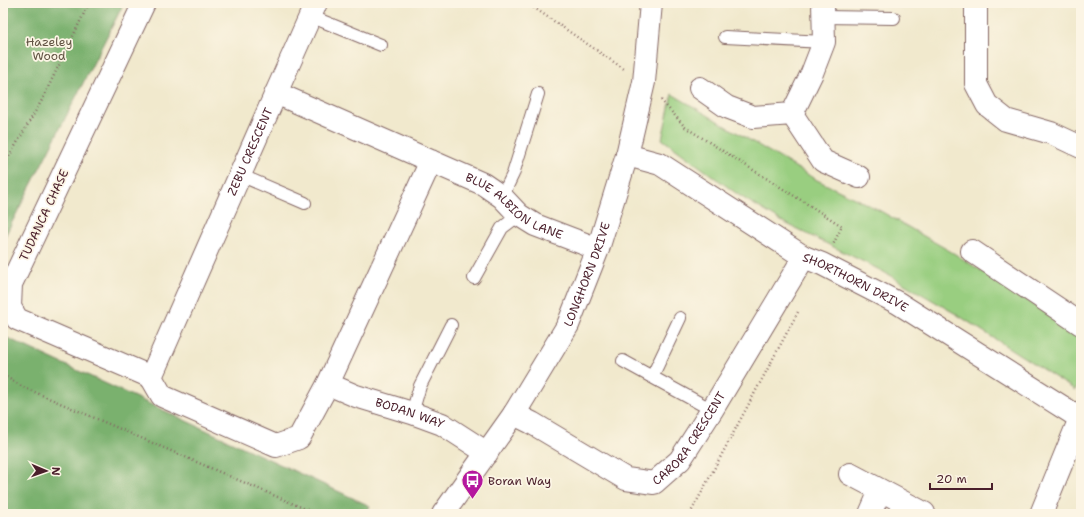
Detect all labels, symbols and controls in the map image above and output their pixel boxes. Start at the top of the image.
park label: Hazeley Wood [26,34,72,64]
street label: ZEBU CRESCENT [224,105,277,198]
street label: TUDANCA CHASE [16,167,72,263]
street label: BLUE ALBION LANE [463,169,565,243]
street label: LONGHORN DRIVE [560,220,614,329]
street label: SHORTHORN DRIVE [800,249,911,316]
street label: CARORA CRESCENT [649,388,729,489]
street label: BODAN WAY [373,394,447,432]
north arrow [26,451,66,491]
scale bar [930,465,992,491]
text: N [48,467,63,476]
bus stop icon: Boran Way [460,468,486,501]
text: 20 m [936,471,967,487]
place label: Boran Way [488,473,551,489]

